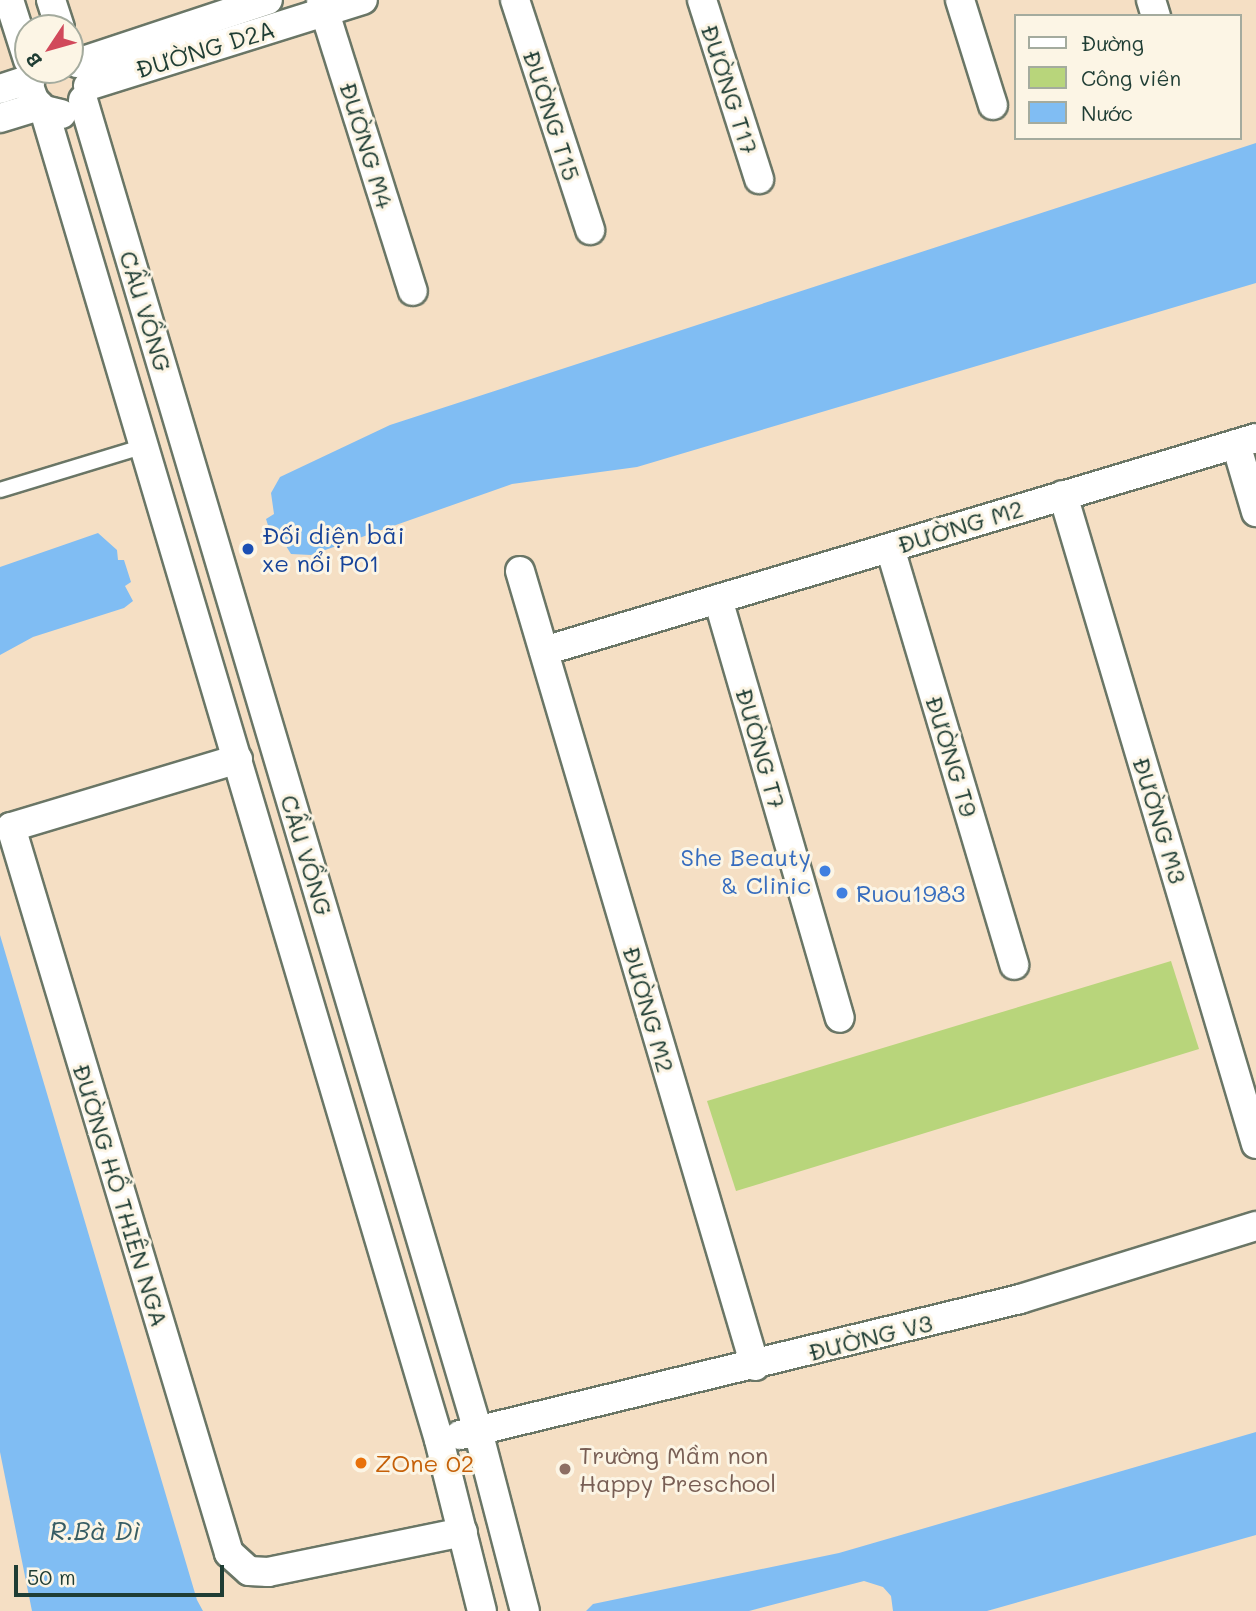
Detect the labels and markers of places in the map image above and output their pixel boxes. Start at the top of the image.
place label: Đối diện bãi xe nổi P01 [262,521,405,577]
marker: Đối diện bãi xe nổi P01 [240,541,256,557]
place label: She Beauty & Clinic [680,843,811,899]
marker: She Beauty & Clinic [817,863,833,879]
place label: Ruou1983 [856,879,965,907]
marker: Ruou1983 [834,885,850,901]
place label: Trường Mầm non Happy Preschool [579,1441,776,1497]
place label: ZOne 02 [375,1449,474,1477]
marker: ZOne 02 [353,1455,369,1471]
marker: Trường Mầm non Happy Preschool [557,1461,573,1477]

